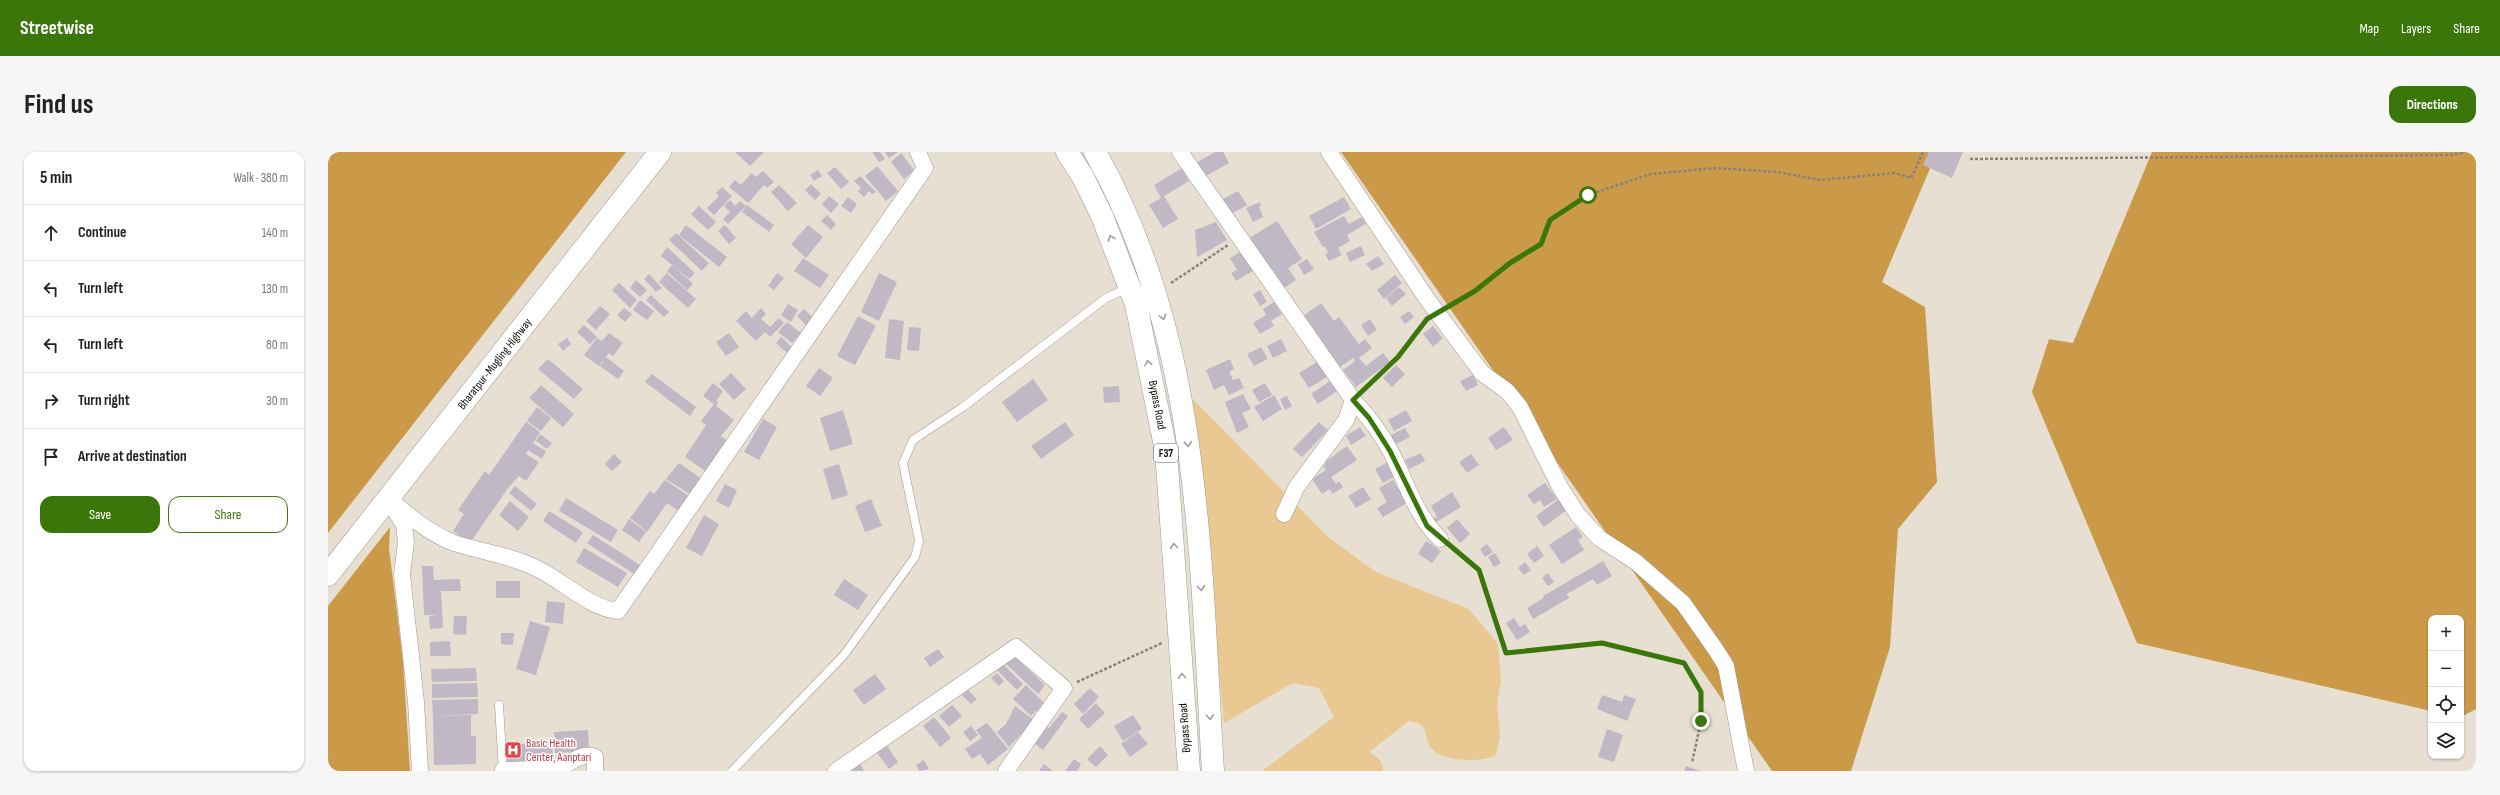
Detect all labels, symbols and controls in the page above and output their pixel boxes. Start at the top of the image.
text: Streetwise [20,17,94,40]
text: Map [2359,20,2379,37]
text: Layers [2401,20,2431,37]
text: Share [2453,20,2480,37]
button: Directions [2389,86,2476,123]
text: Find us [24,88,93,121]
text: 5 min [40,168,72,188]
text: Walk · 380 m [233,170,288,186]
route start [1579,186,1597,204]
icon: ahead [40,222,62,244]
text: Continue [78,223,127,242]
text: 140 m [262,225,288,241]
one-way arrow [1108,235,1116,242]
icon: left [40,278,62,300]
text: Turn left [78,279,123,298]
text: 130 m [262,281,288,297]
one-way arrow [1158,313,1167,320]
street label: Bharatpur-Mugling Highway [455,315,536,413]
icon: left [40,334,62,356]
text: Turn left [78,335,123,354]
text: 80 m [266,337,288,353]
one-way arrow [1145,359,1153,366]
street label: Bypass Road [1145,379,1169,431]
icon: right [40,390,62,412]
text: Turn right [78,391,130,410]
text: 30 m [266,393,288,409]
one-way arrow [1183,441,1192,447]
road number: F37 [1154,444,1178,462]
icon: arrive [40,446,62,468]
text: Arrive at destination [78,447,187,466]
button: Save [40,496,160,533]
button: Share [168,496,288,533]
one-way arrow [1169,543,1178,550]
one-way arrow [1197,585,1206,591]
map controls [2428,615,2464,759]
button: + [2428,615,2464,651]
button: − [2428,651,2464,687]
one-way arrow [1177,673,1186,679]
button: locate [2428,687,2464,723]
street label: Bypass Road [1176,703,1194,753]
route end [1692,712,1710,730]
one-way arrow [1205,714,1214,720]
button: layers [2428,723,2464,759]
place label: Basic Health Center, Aanptari [526,736,591,765]
hospital icon: Basic Health Center, Aanptari [503,740,523,760]

